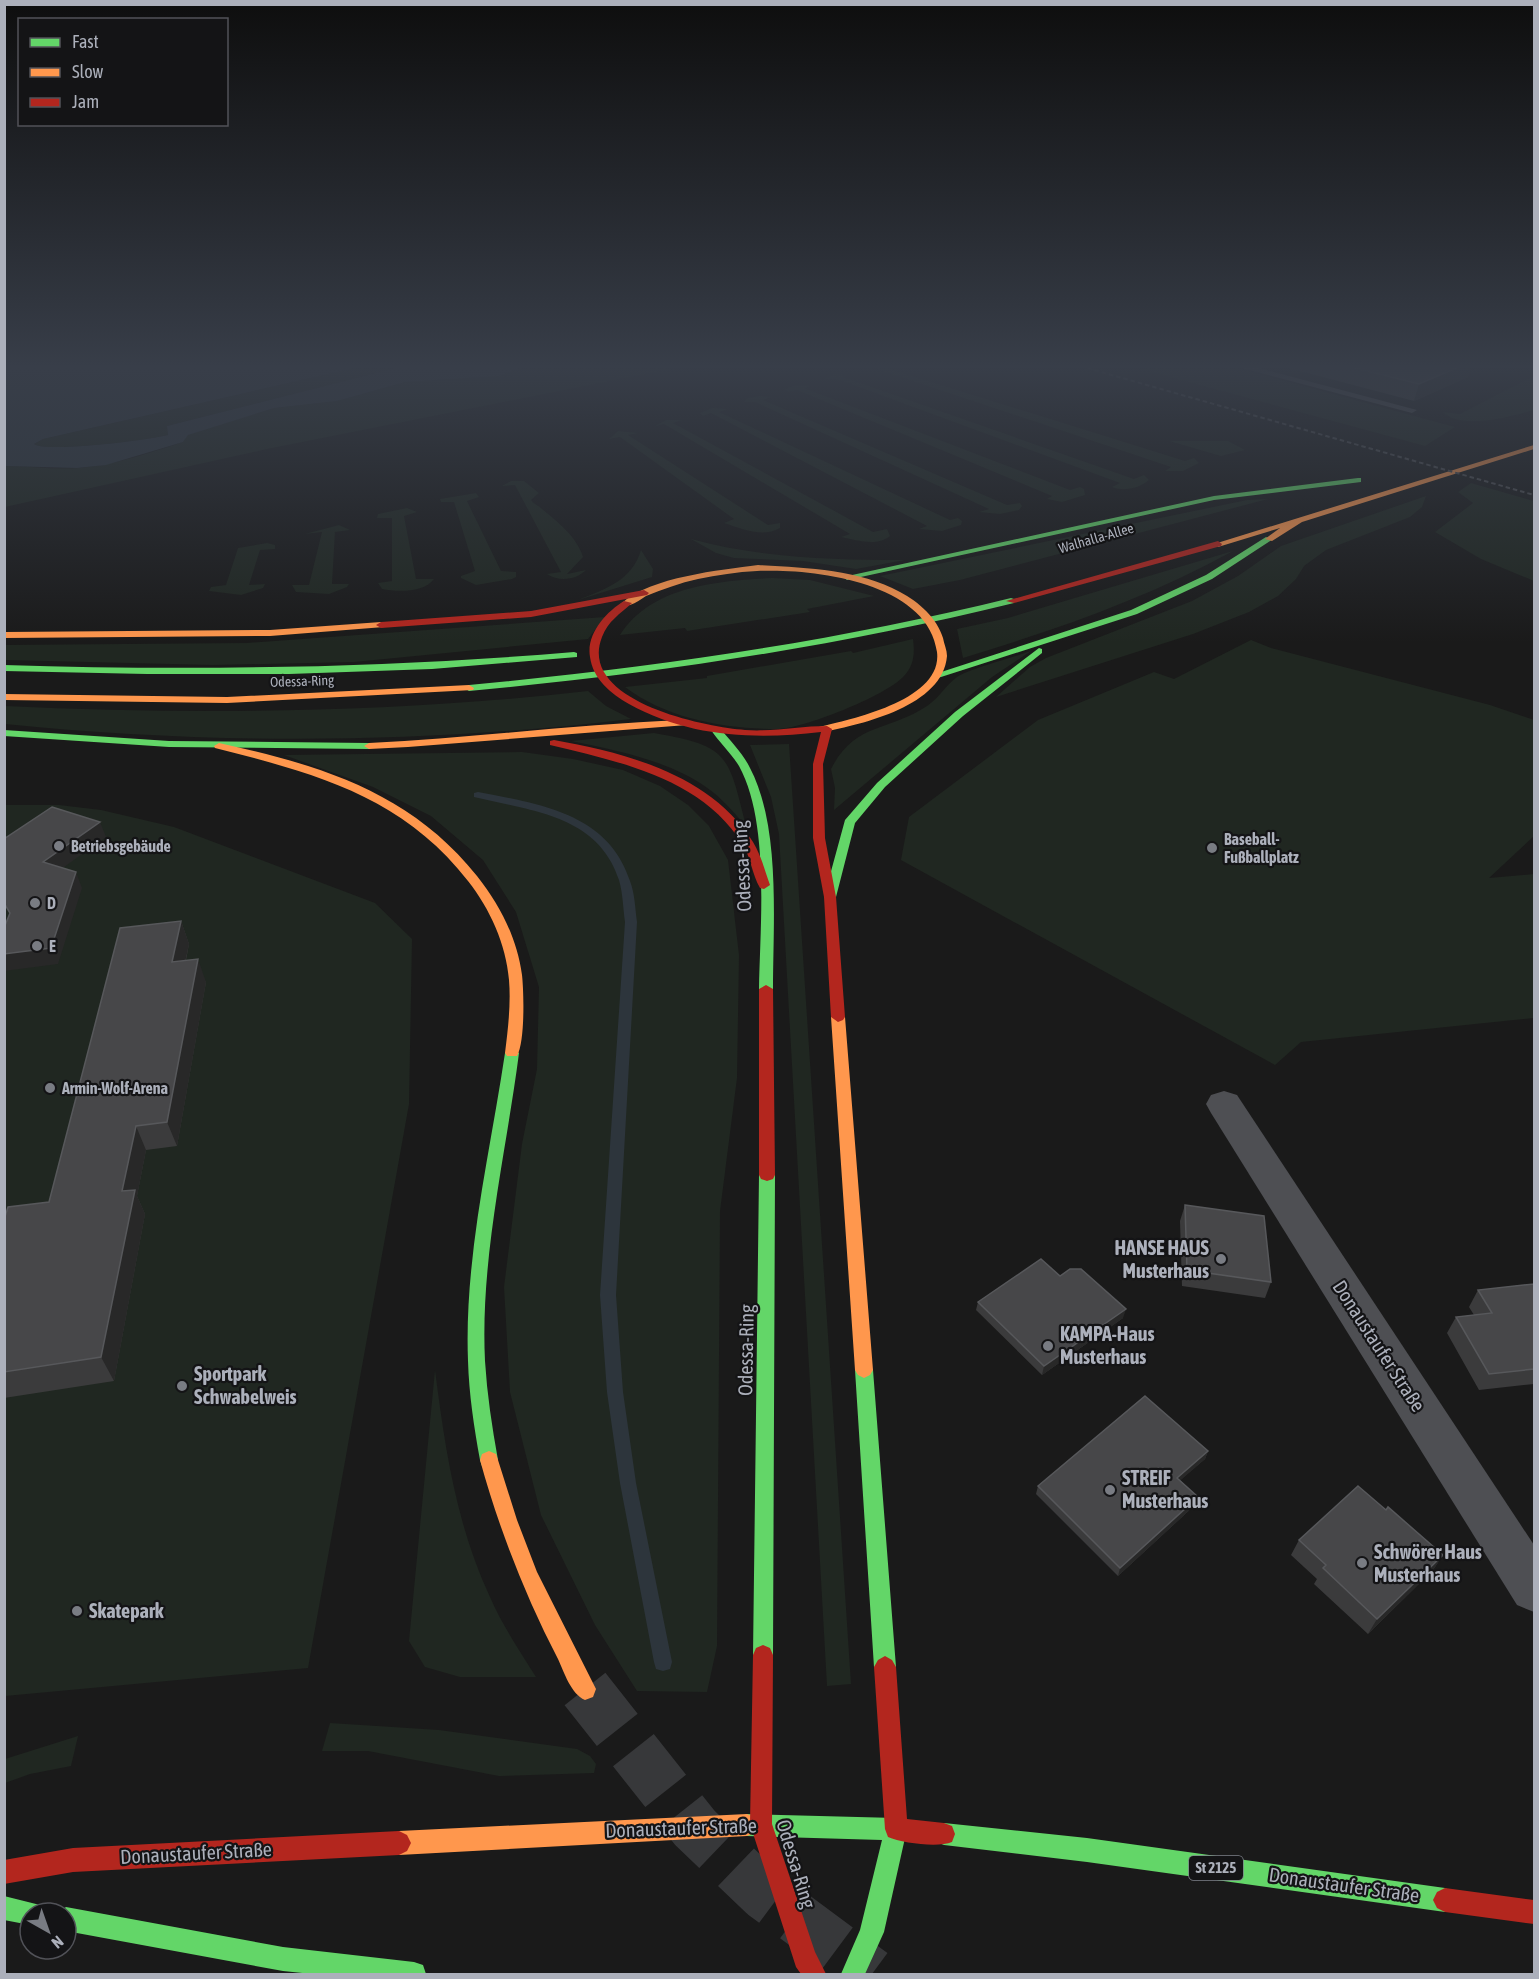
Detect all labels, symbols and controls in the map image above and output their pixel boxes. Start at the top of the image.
legend [18,18,228,126]
text: Fast [72,31,99,52]
text: Slow [72,61,103,82]
text: Jam [72,91,99,112]
street label: Walhalla-Allee [1057,520,1135,556]
street label: Odessa-Ring [270,672,334,690]
street label: Odessa-Ring [728,819,755,912]
place label: Baseball- Fußballplatz [1224,830,1299,866]
place label: Betriebsgebäude [71,837,171,855]
marker: Betriebsgebäude [52,839,66,853]
marker: Baseball- Fußballplatz [1205,841,1219,855]
place label: D [47,894,56,912]
marker: D [28,896,42,910]
place label: E [49,937,56,955]
marker: E [30,939,44,953]
place label: Armin-Wolf-Arena [61,1079,168,1097]
marker: Armin-Wolf-Arena [43,1081,57,1095]
place label: HANSE HAUS Musterhaus [1115,1236,1210,1282]
marker: HANSE HAUS Musterhaus [1214,1252,1228,1266]
street label: Donaustaufer Straße [1328,1276,1430,1416]
street label: Odessa-Ring [733,1304,758,1396]
place label: KAMPA-Haus Musterhaus [1060,1322,1154,1368]
marker: KAMPA-Haus Musterhaus [1041,1339,1055,1353]
place label: Sportpark Schwabelweis [194,1362,297,1408]
marker: Sportpark Schwabelweis [175,1379,189,1393]
place label: STREIF Musterhaus [1122,1466,1208,1512]
marker: STREIF Musterhaus [1103,1483,1117,1497]
place label: Schwörer Haus Musterhaus [1374,1540,1482,1586]
marker: Schwörer Haus Musterhaus [1355,1556,1369,1570]
place label: Skatepark [89,1599,164,1622]
marker: Skatepark [70,1604,84,1618]
street label: Donaustaufer Straße [605,1813,757,1842]
street label: Odessa-Ring [772,1817,821,1911]
street label: Donaustaufer Straße [120,1837,272,1868]
road number: St 2125 [1189,1856,1243,1880]
street label: Donaustaufer Straße [1267,1863,1421,1906]
north arrow [18,1901,78,1961]
text: N [48,1933,67,1952]

